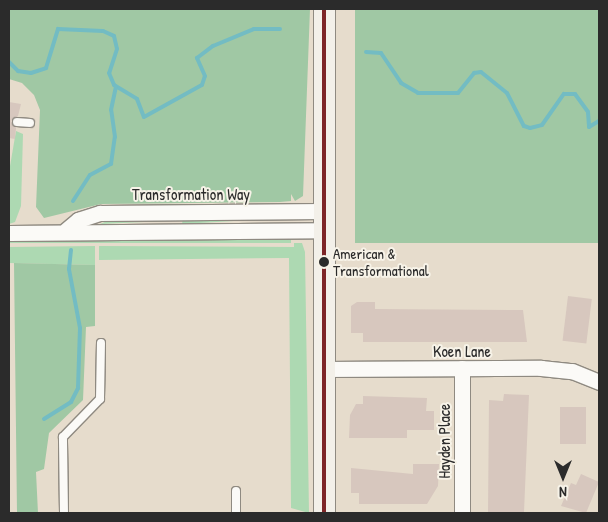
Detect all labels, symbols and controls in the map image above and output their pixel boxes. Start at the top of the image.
street label: Transformation Way [132,184,250,204]
place label: American & Transformational [333,244,429,279]
marker: American & Transformational [319,257,329,267]
street label: Koen Lane [433,341,491,361]
street label: Hayden Place [434,404,454,478]
north arrow [538,452,588,502]
text: N [559,483,567,502]

